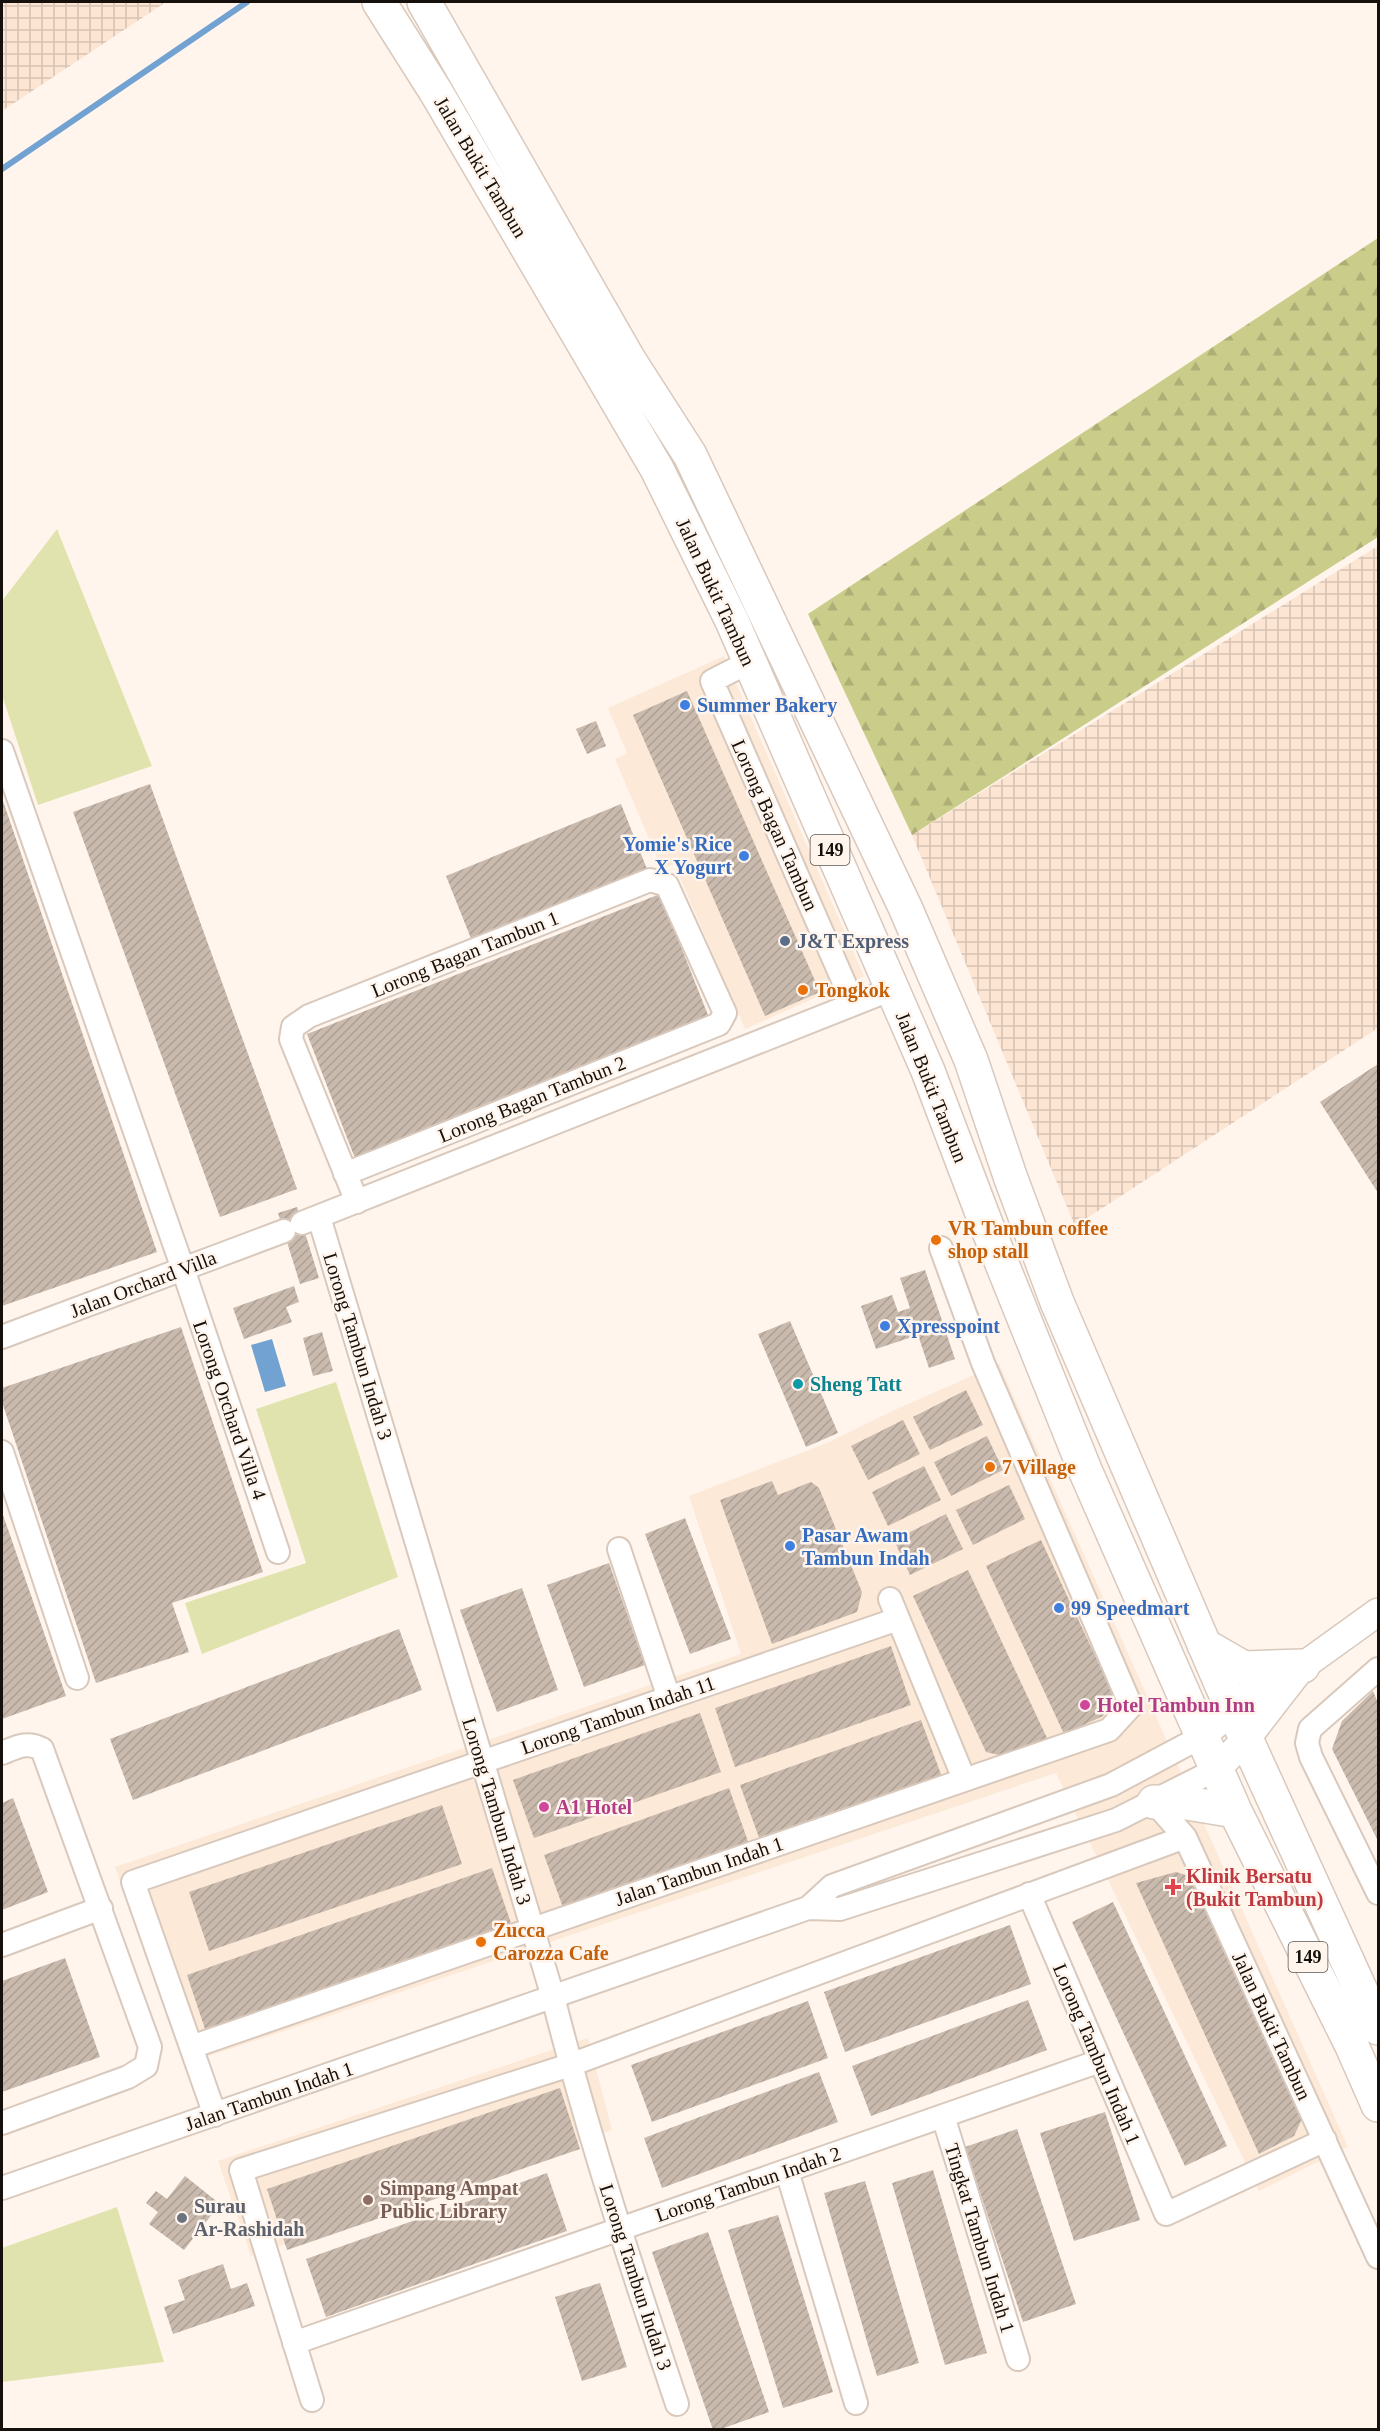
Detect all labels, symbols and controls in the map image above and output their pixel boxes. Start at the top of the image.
street label: Jalan Bukit Tambun [430,93,532,241]
street label: Jalan Bukit Tambun [672,515,760,669]
place label: Summer Bakery [697,694,837,717]
marker: Summer Bakery [678,698,692,712]
street label: Lorong Bagan Tambun [726,736,823,914]
place label: Yomie's Rice X Yogurt [623,833,732,879]
road number: 149 [810,835,850,865]
marker: Yomie's Rice X Yogurt [737,849,751,863]
street label: Lorong Bagan Tambun 1 [368,906,562,1003]
place label: J&T Express [797,930,909,953]
marker: J&T Express [778,934,792,948]
place label: Tongkok [815,979,891,1002]
marker: Tongkok [796,983,810,997]
street label: Jalan Bukit Tambun [892,1008,972,1166]
street label: Lorong Bagan Tambun 2 [435,1051,629,1148]
place label: VR Tambun coffee shop stall [948,1217,1108,1263]
marker: VR Tambun coffee shop stall [929,1233,943,1247]
street label: Jalan Orchard Villa [67,1246,219,1322]
street label: Lorong Tambun Indah 3 [318,1250,397,1442]
place label: Xpresspoint [897,1315,1000,1338]
street label: Lorong Orchard Villa 4 [188,1318,271,1503]
marker: Xpresspoint [878,1319,892,1333]
place label: Sheng Tatt [810,1373,902,1396]
marker: Sheng Tatt [791,1377,805,1391]
place label: 7 Village [1002,1456,1076,1479]
marker: 7 Village [983,1460,997,1474]
place label: Pasar Awam Tambun Indah [802,1524,930,1569]
marker: Pasar Awam Tambun Indah [783,1539,797,1553]
place label: 99 Speedmart [1071,1597,1190,1620]
marker: 99 Speedmart [1052,1601,1066,1615]
street label: Lorong Tambun Indah 11 [518,1671,718,1759]
place label: Hotel Tambun Inn [1097,1694,1255,1716]
marker: Hotel Tambun Inn [1078,1698,1092,1712]
street label: Lorong Tambun Indah 3 [457,1715,536,1907]
place label: A1 Hotel [556,1796,633,1818]
marker: A1 Hotel [537,1800,551,1814]
street label: Jalan Tambun Indah 1 [612,1832,786,1910]
place label: Klinik Bersatu (Bukit Tambun) [1186,1865,1323,1911]
marker: Klinik Bersatu (Bukit Tambun) [1164,1878,1182,1896]
place label: Zucca Carozza Cafe [493,1919,609,1964]
marker: Zucca Carozza Cafe [474,1935,488,1949]
road number: 149 [1288,1942,1328,1972]
street label: Jalan Bukit Tambun [1228,1949,1316,2103]
street label: Lorong Tambun Indah 1 [1048,1960,1145,2148]
street label: Jalan Tambun Indah 1 [182,2057,356,2135]
street label: Tingkat Tambun Indah 1 [940,2141,1019,2336]
street label: Lorong Tambun Indah 2 [653,2142,844,2227]
place label: Simpang Ampat Public Library [380,2177,519,2223]
street label: Lorong Tambun Indah 3 [595,2181,676,2373]
marker: Simpang Ampat Public Library [361,2193,375,2207]
place label: Surau Ar-Rashidah [194,2195,304,2240]
marker: Surau Ar-Rashidah [175,2211,189,2225]

